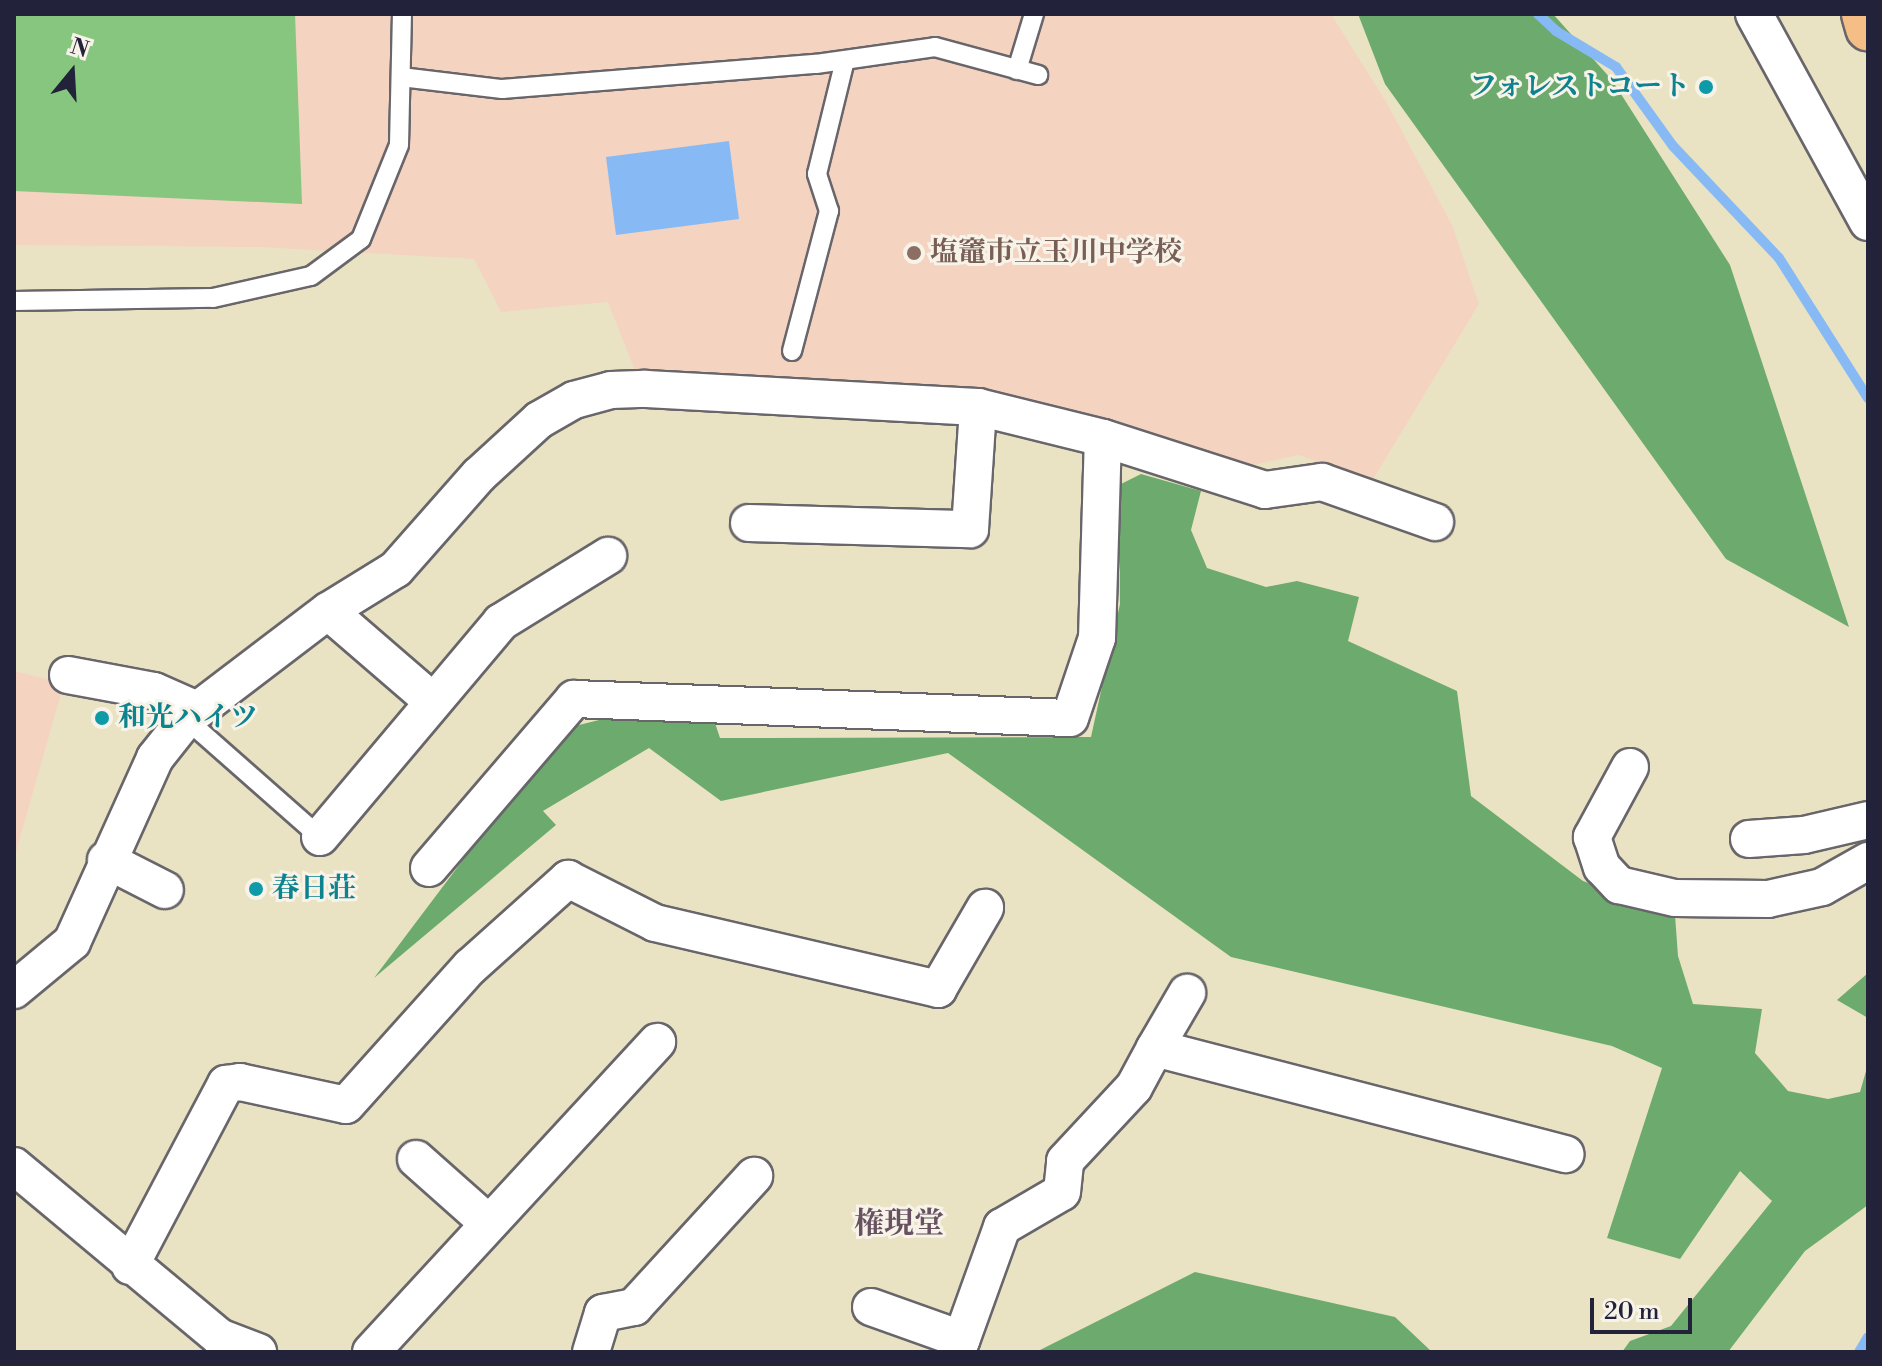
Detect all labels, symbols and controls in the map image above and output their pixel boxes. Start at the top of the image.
north arrow [32,32,112,112]
text: N [67,33,92,64]
place label: フォレストコート [1466,70,1690,104]
marker: フォレストコート [1697,78,1715,96]
place label: 塩竈市立玉川中学校 [930,236,1182,270]
marker: 塩竈市立玉川中学校 [905,244,923,262]
place label: 和光ハイツ [118,701,258,735]
marker: 和光ハイツ [93,709,111,727]
place label: 春日荘 [272,872,356,906]
marker: 春日荘 [247,880,265,898]
district label: 権現堂 [854,1206,944,1242]
scale bar [1594,1282,1696,1332]
text: 20 m [1604,1297,1660,1327]

